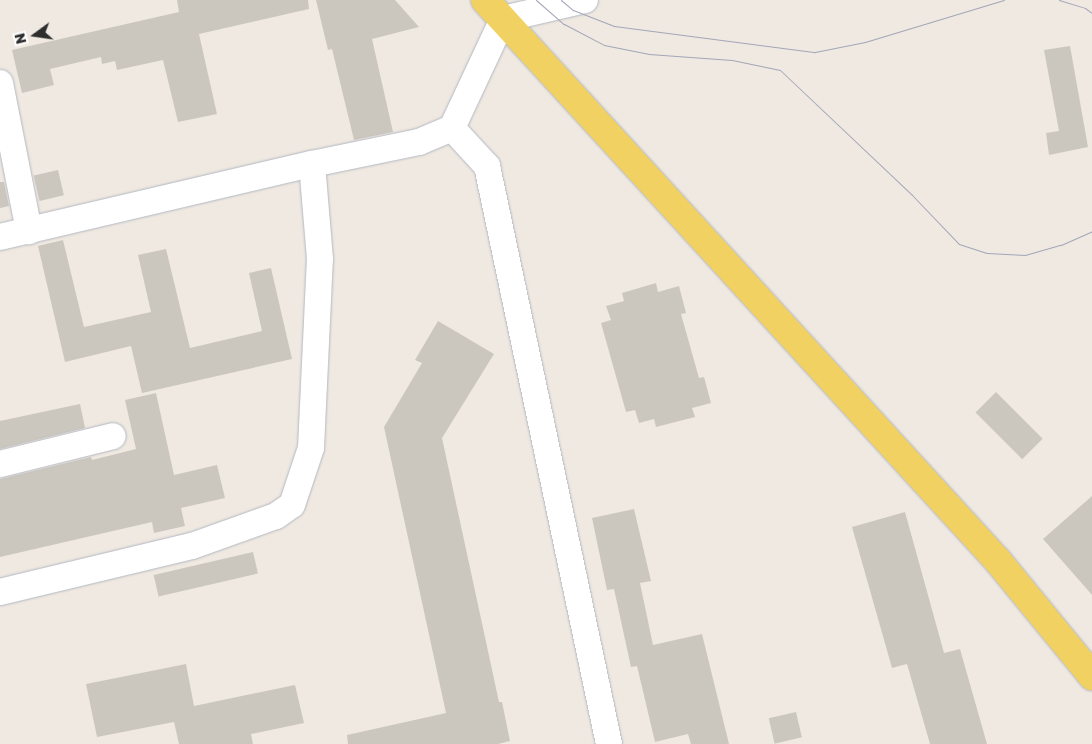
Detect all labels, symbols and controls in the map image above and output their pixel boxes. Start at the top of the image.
north arrow [10,10,60,60]
text: N [10,32,29,46]

